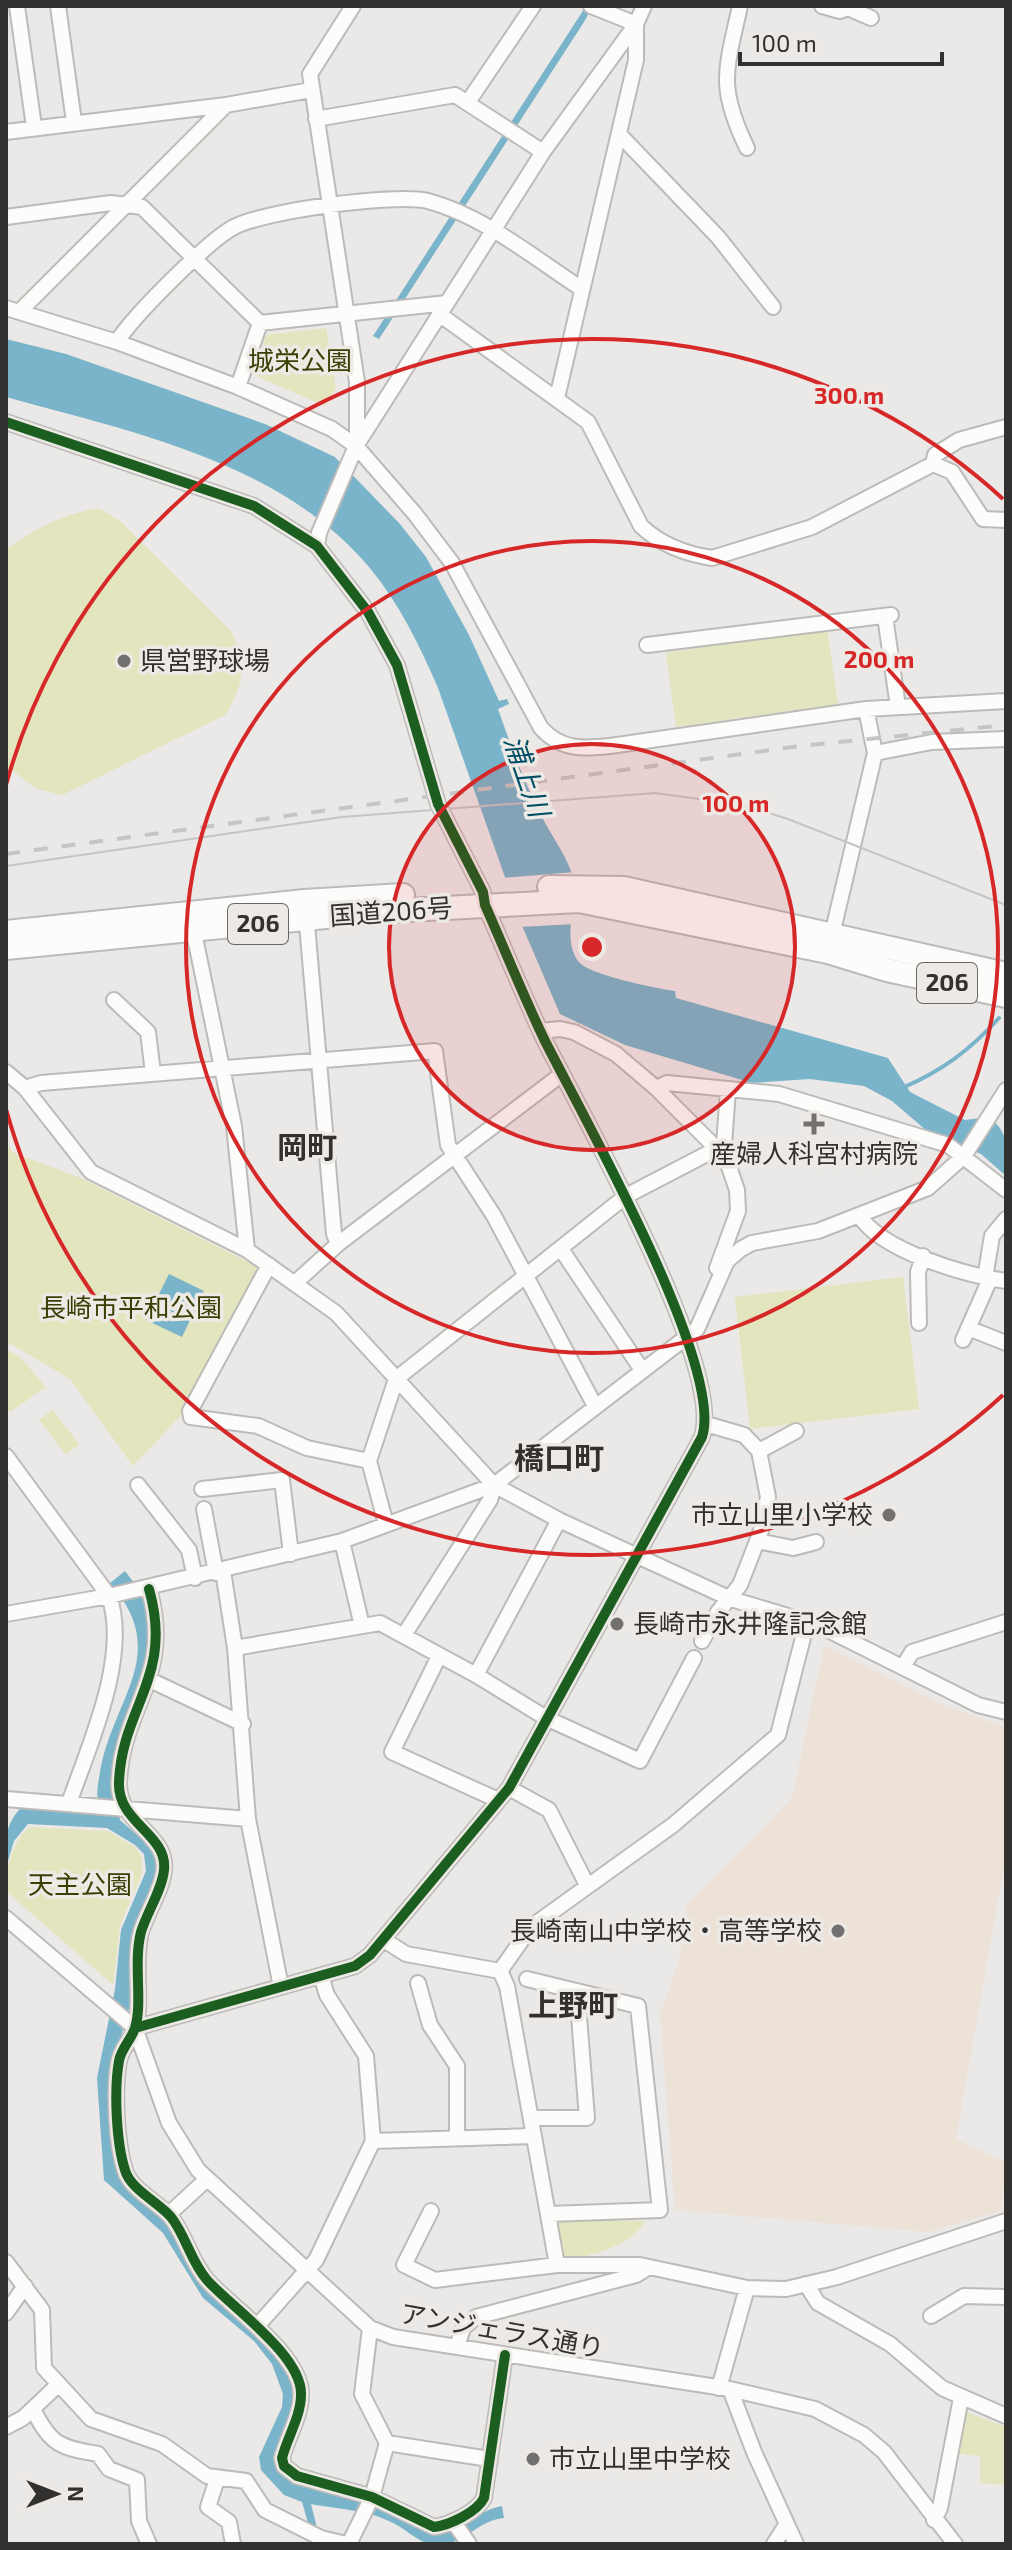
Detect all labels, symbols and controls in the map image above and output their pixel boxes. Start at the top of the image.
scale bar [740,16,942,66]
text: 100 m [752,28,817,57]
park label: 城栄公園 [248,344,352,375]
text: 300 m [814,380,884,409]
place label: 県営野球場 [140,644,270,675]
text: 200 m [844,644,914,673]
marker: 県営野球場 [115,652,133,670]
water label: 浦上川 [498,730,559,824]
text: 100 m [703,788,769,817]
street label: 国道206号 [328,891,453,930]
road number: 206 [228,904,288,944]
centre of rings [578,933,606,961]
road number: 206 [917,963,977,1003]
marker: 産婦人科宮村病院 [803,1113,825,1135]
district label: 岡町 [277,1128,337,1164]
place label: 産婦人科宮村病院 [710,1137,918,1168]
park label: 長崎市平和公園 [40,1291,222,1322]
district label: 橋口町 [514,1439,604,1475]
place label: 市立山里小学校 [691,1498,873,1529]
marker: 市立山里小学校 [880,1506,898,1524]
place label: 長崎市永井隆記念館 [633,1607,867,1638]
marker: 長崎市永井隆記念館 [608,1615,626,1633]
park label: 天主公園 [28,1868,132,1899]
place label: 長崎南山中学校・高等学校 [510,1914,822,1945]
marker: 長崎南山中学校・高等学校 [829,1922,847,1940]
district label: 上野町 [528,1986,618,2022]
street label: アンジェラス通り [398,2296,607,2363]
place label: 市立山里中学校 [549,2442,731,2473]
marker: 市立山里中学校 [524,2450,542,2468]
north arrow [16,2454,96,2534]
text: N [64,2486,90,2502]

